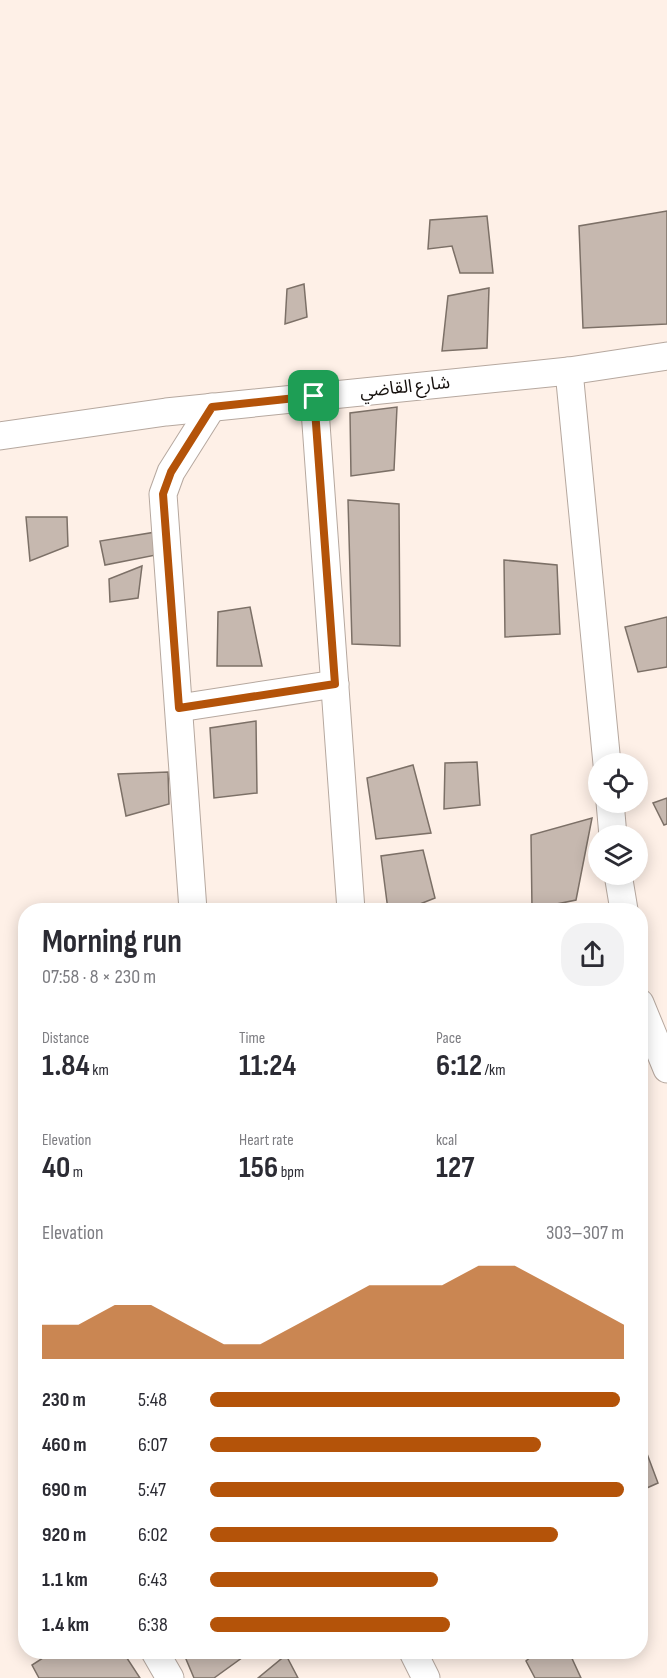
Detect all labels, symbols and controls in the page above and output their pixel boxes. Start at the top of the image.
pin [288,370,339,421]
street label: شارع القاضي [359,372,451,405]
icon: arrive [297,379,330,412]
map controls [588,753,648,885]
button: locate [588,753,648,813]
button: layers [588,825,648,885]
text: Morning run [42,922,182,962]
button: share [561,923,624,986]
text: 07:58 · 8 × 230 m [42,965,156,989]
text: Distance [42,1029,89,1048]
text: Time [239,1029,265,1048]
text: Pace [436,1029,461,1048]
text: 1.84 [42,1048,90,1084]
text: 11:24 [239,1048,296,1084]
text: 6:12 [436,1048,482,1084]
text: km [90,1061,109,1080]
text: /km [482,1061,505,1080]
text: Elevation [42,1131,91,1150]
text: Heart rate [239,1131,294,1150]
text: kcal [436,1131,457,1150]
text: 40 [42,1150,70,1186]
text: 156 [239,1150,278,1186]
text: 127 [436,1150,474,1186]
text: m [70,1163,83,1182]
text: bpm [278,1163,304,1182]
text: Elevation [42,1221,104,1245]
text: 303–307 m [546,1221,624,1245]
text: 230 m [42,1388,86,1412]
text: 5:48 [138,1388,167,1412]
text: 460 m [42,1433,87,1457]
text: 6:07 [138,1433,167,1457]
text: 690 m [42,1478,87,1502]
text: 5:47 [138,1478,166,1502]
text: 920 m [42,1523,86,1547]
text: 6:02 [138,1523,168,1547]
text: 1.1 km [42,1568,88,1592]
text: 6:43 [138,1568,167,1592]
text: 1.4 km [42,1613,89,1637]
text: 6:38 [138,1613,168,1637]

